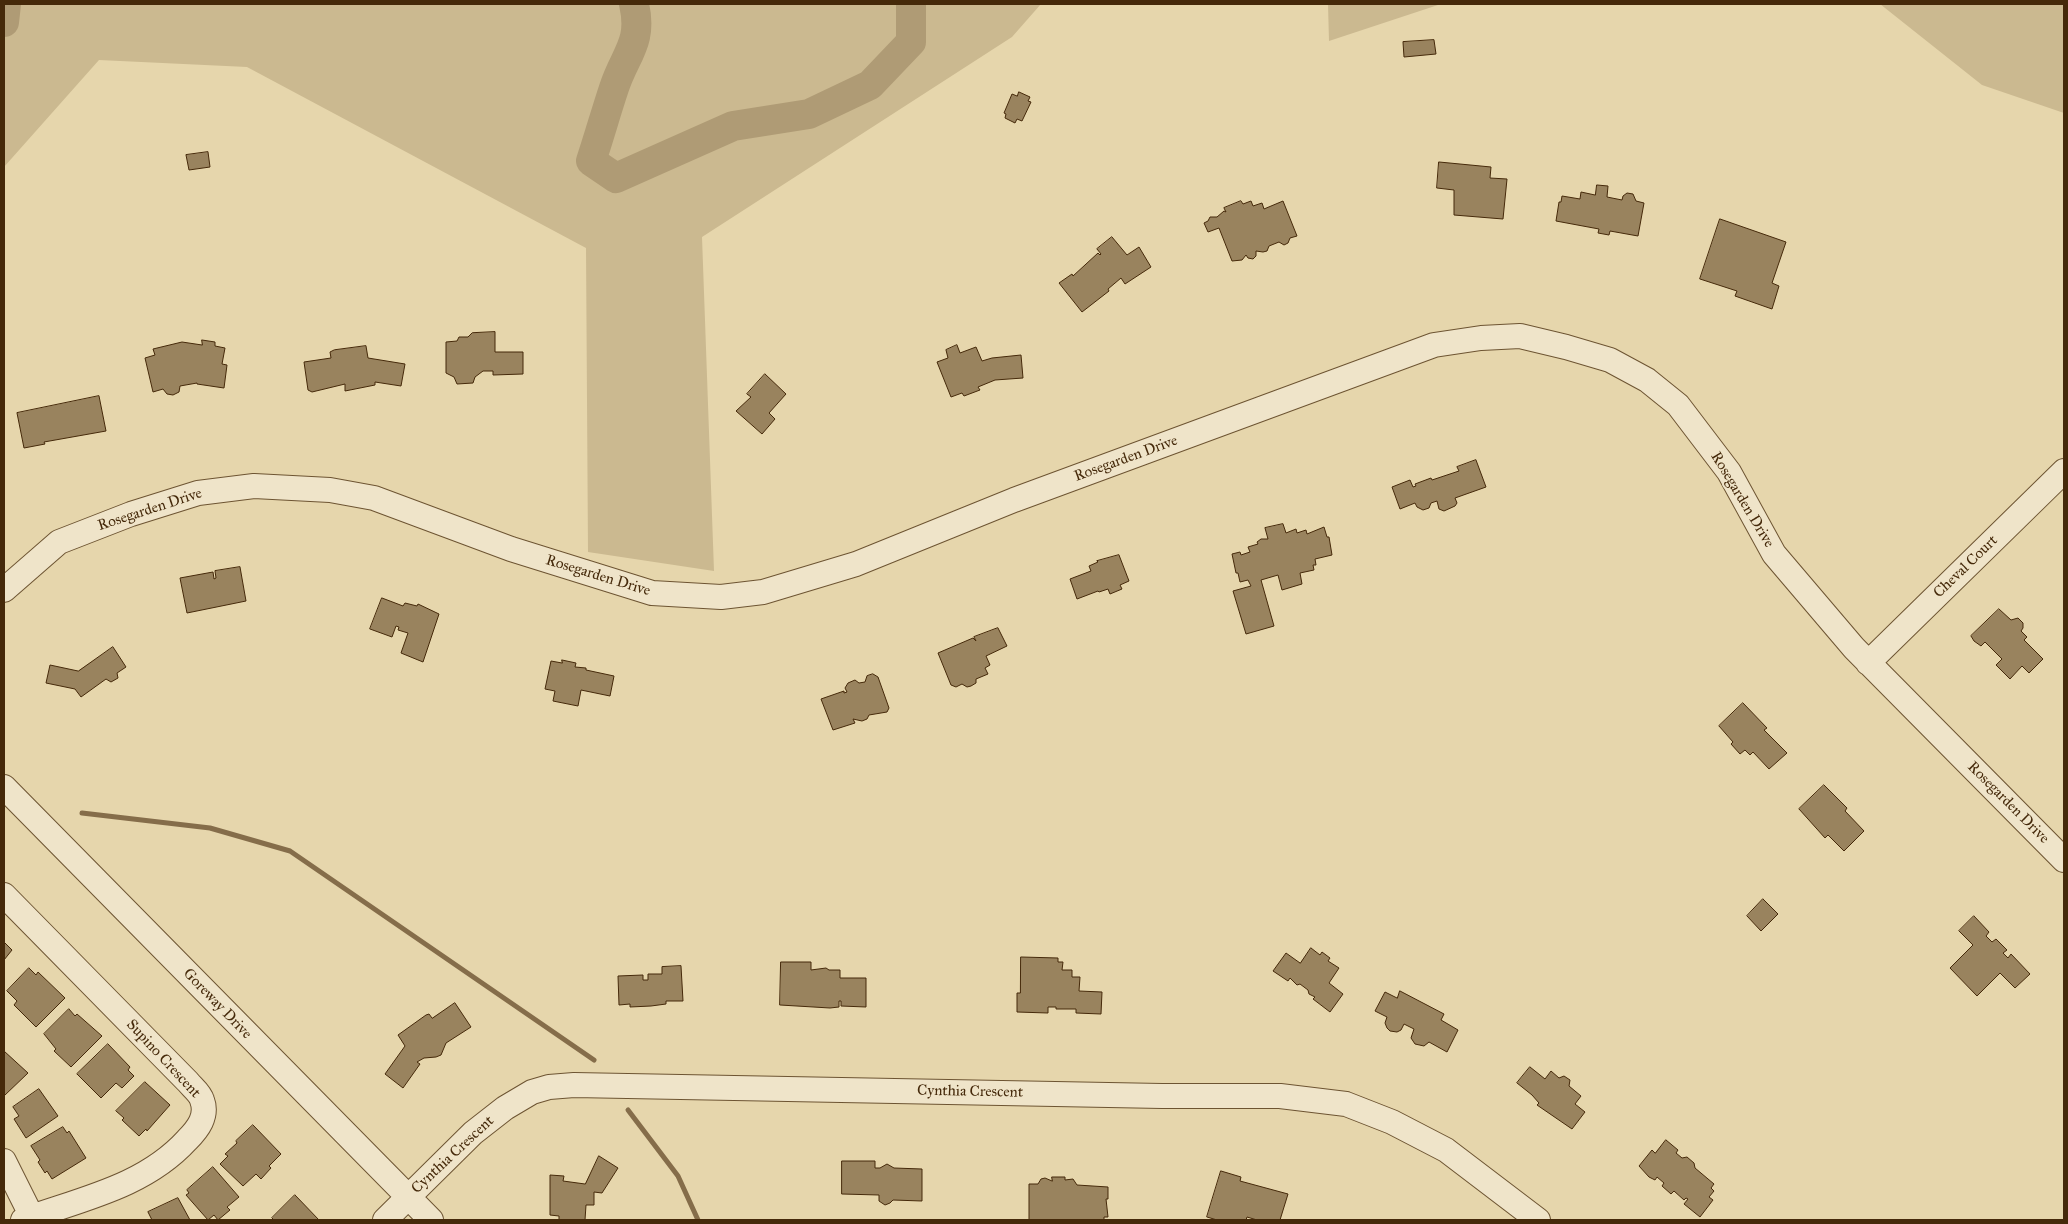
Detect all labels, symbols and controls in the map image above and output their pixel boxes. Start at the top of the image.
street label: Rosegarden Drive [1072,432,1180,486]
street label: Rosegarden Drive [1706,449,1778,551]
street label: Rosegarden Drive [96,485,204,535]
street label: Cheval Court [1930,532,2002,602]
street label: Rosegarden Drive [543,552,653,600]
street label: Rosegarden Drive [1963,758,2053,848]
street label: Goreway Drive [179,965,255,1043]
street label: Supino Crescent [122,1016,204,1102]
street label: Cynthia Crescent [917,1082,1023,1102]
street label: Cynthia Crescent [408,1112,498,1198]

